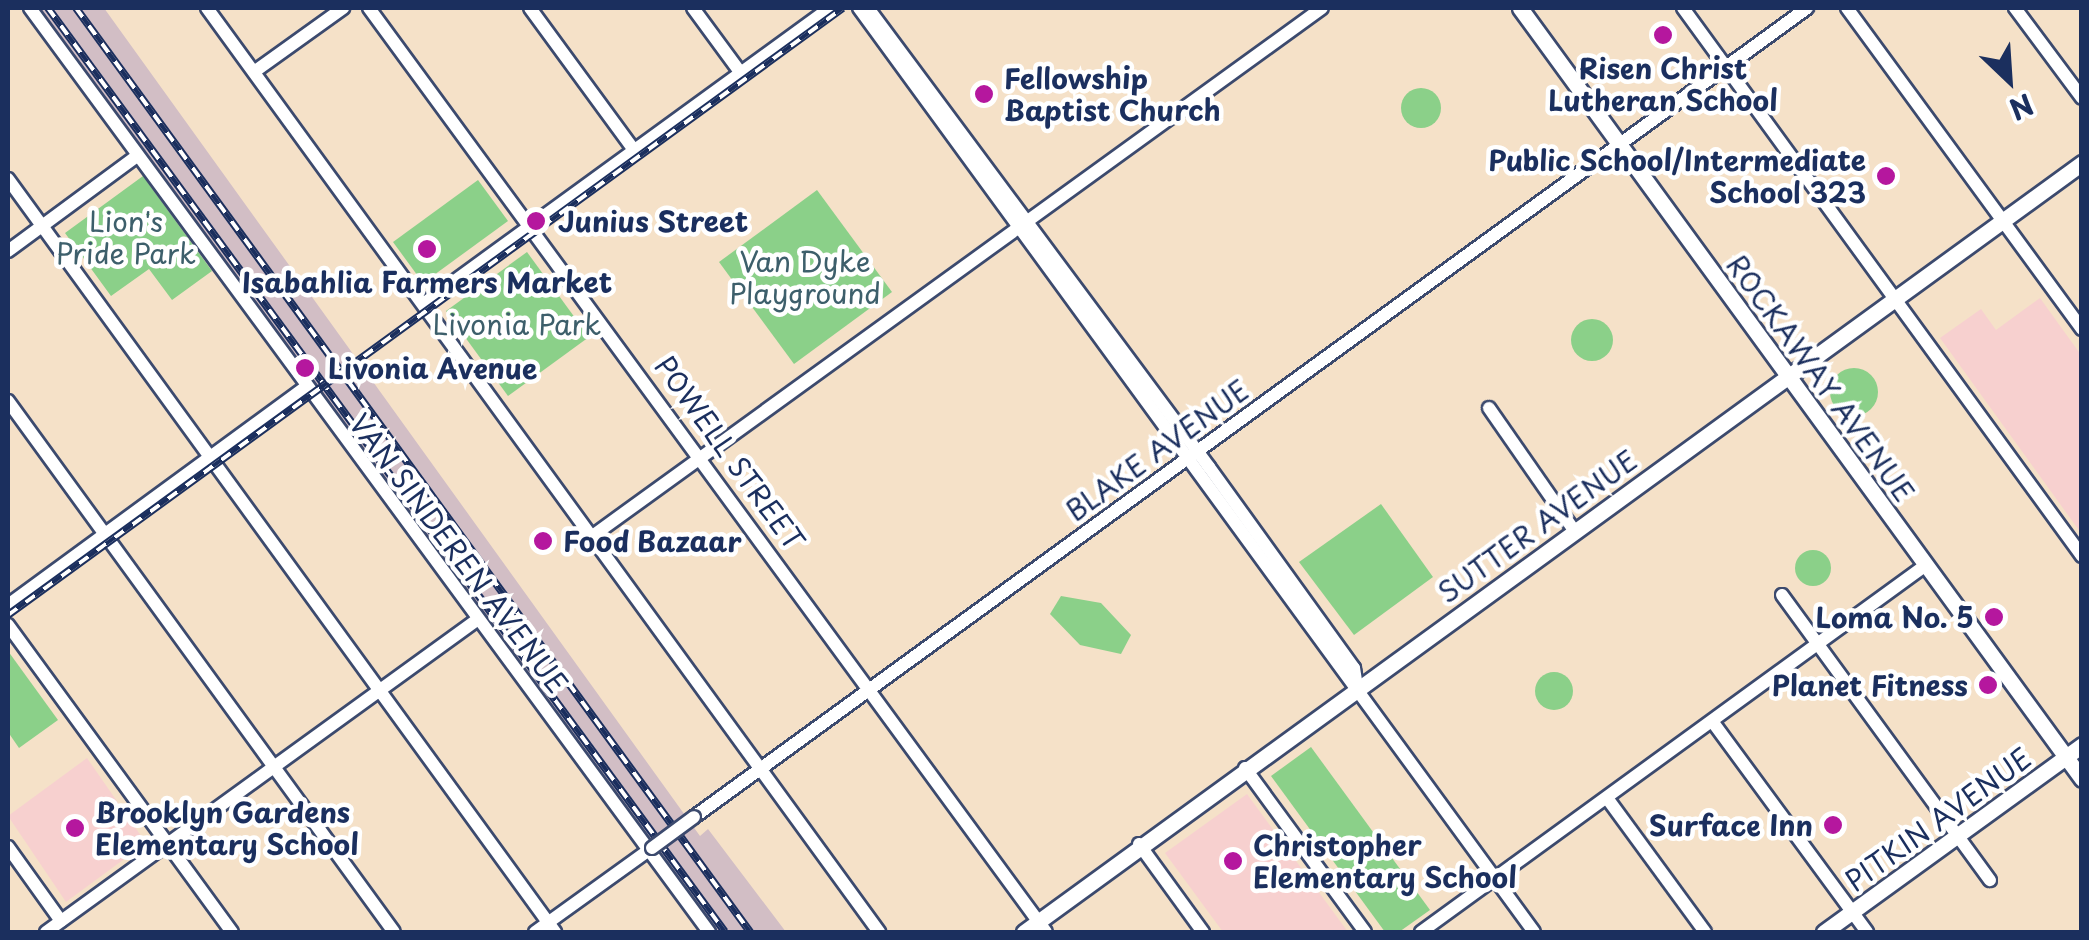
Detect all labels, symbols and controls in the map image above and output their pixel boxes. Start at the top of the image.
marker: Risen Christ Lutheran School [1652,24,1674,46]
north arrow [1959,30,2059,130]
place label: Risen Christ Lutheran School [1549,51,1777,117]
place label: Fellowship Baptist Church [1004,61,1221,127]
marker: Fellowship Baptist Church [973,83,995,105]
text: N [2003,83,2041,132]
place label: Public School/Intermediate School 323 [1486,143,1866,209]
marker: Public School/Intermediate School 323 [1875,165,1897,187]
park label: Lion's Pride Park [56,204,196,270]
place label: Junius Street [558,204,747,238]
marker: Junius Street [523,208,549,234]
marker: Isabahlia Farmers Market [416,238,438,260]
park label: Van Dyke Playground [729,244,881,310]
street label: ROCKAWAY AVENUE [1721,249,1921,507]
place label: Isabahlia Farmers Market [241,265,613,299]
park label: Livonia Park [434,307,600,341]
street label: POWELL STREET [647,348,813,558]
place label: Livonia Avenue [328,351,539,385]
marker: Livonia Avenue [292,355,318,381]
street label: BLAKE AVENUE [1059,373,1255,527]
street label: VAN SINDEREN AVENUE [342,406,576,700]
street label: SUTTER AVENUE [1431,442,1643,610]
place label: Food Bazaar [563,524,744,558]
marker: Food Bazaar [532,530,554,552]
place label: Loma No. 5 [1815,600,1974,634]
marker: Loma No. 5 [1983,606,2005,628]
place label: Planet Fitness [1770,668,1968,702]
marker: Planet Fitness [1977,674,1999,696]
street label: PITKIN AVENUE [1839,741,2037,897]
place label: Brooklyn Gardens Elementary School [95,795,359,861]
place label: Surface Inn [1649,808,1813,842]
marker: Surface Inn [1822,814,1844,836]
marker: Brooklyn Gardens Elementary School [64,817,86,839]
place label: Christopher Elementary School [1253,828,1517,894]
marker: Christopher Elementary School [1222,850,1244,872]

